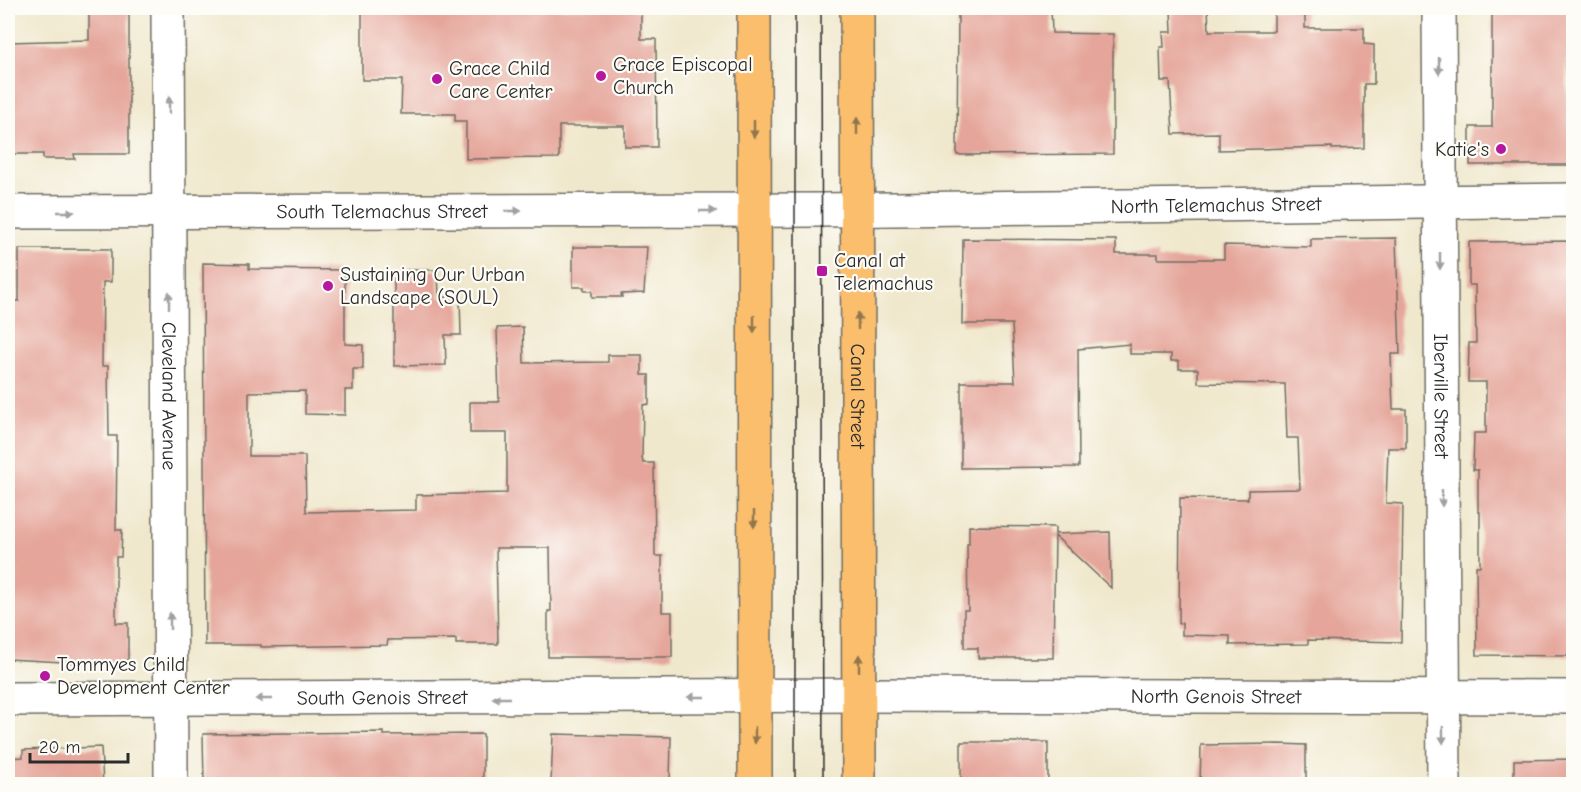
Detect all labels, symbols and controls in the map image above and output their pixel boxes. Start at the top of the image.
place label: Grace Episcopal Church [613,53,753,99]
one-way arrow [1434,56,1444,75]
place label: Grace Child Care Center [449,57,552,103]
marker: Grace Episcopal Church [594,69,608,83]
marker: Grace Child Care Center [430,72,444,86]
one-way arrow [164,96,173,115]
one-way arrow [852,117,862,136]
one-way arrow [749,119,759,138]
place label: Katie's [1435,138,1489,161]
marker: Katie's [1494,142,1508,156]
street label: North Telemachus Street [1110,192,1323,218]
street label: South Telemachus Street [276,200,489,223]
one-way arrow [503,206,522,216]
one-way arrow [698,206,717,216]
one-way arrow [56,207,75,217]
place label: Canal at Telemachus [834,249,933,295]
one-way arrow [1435,251,1445,270]
place label: Sustaining Our Urban Landscape (SOUL) [340,263,525,309]
marker: Canal at Telemachus [815,264,829,278]
marker: Sustaining Our Urban Landscape (SOUL) [321,279,335,293]
one-way arrow [164,291,174,310]
one-way arrow [853,312,863,331]
one-way arrow [749,314,759,333]
street label: Cleveland Avenue [157,322,181,470]
street label: Iberville Street [1429,333,1453,460]
street label: Canal Street [846,343,869,450]
one-way arrow [1437,488,1447,507]
one-way arrow [749,509,759,528]
one-way arrow [165,612,175,631]
place label: Tommyes Child Development Center [57,653,230,699]
one-way arrow [854,654,864,673]
marker: Tommyes Child Development Center [38,669,52,683]
street label: North Genois Street [1131,685,1303,708]
street label: South Genois Street [297,686,469,710]
one-way arrow [687,692,706,702]
one-way arrow [492,693,511,703]
one-way arrow [255,694,274,703]
one-way arrow [750,725,760,744]
one-way arrow [1439,725,1448,744]
scale bar [30,726,128,764]
text: 20 m [39,737,80,758]

